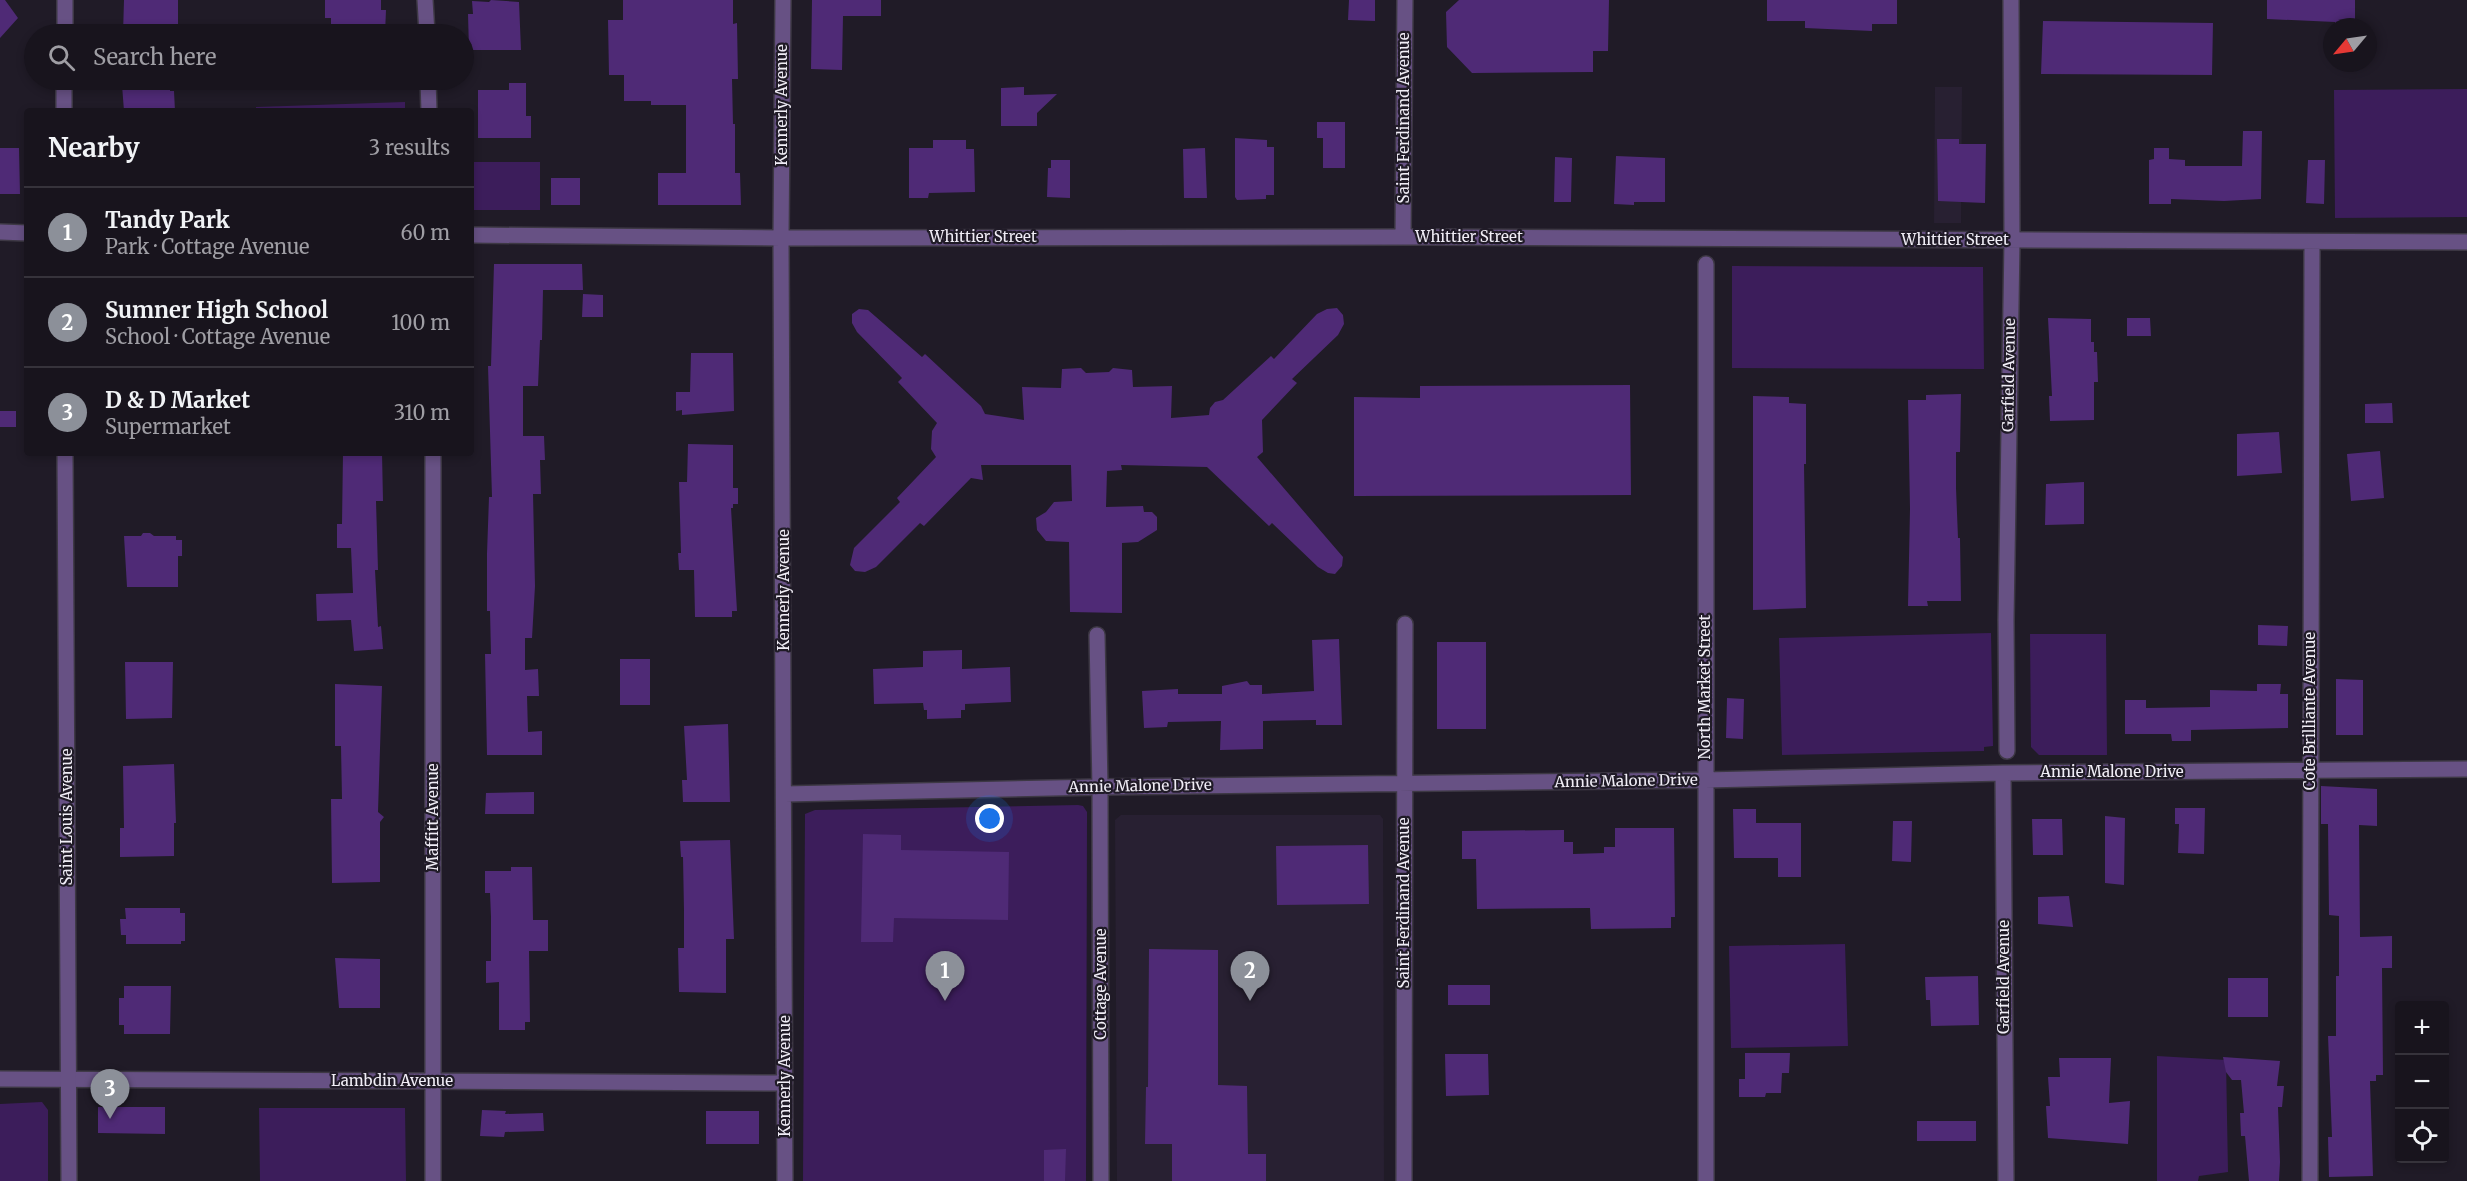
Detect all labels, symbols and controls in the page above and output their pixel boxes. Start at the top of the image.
north arrow [2323,18,2377,72]
search box [24,24,474,90]
street label: Saint Ferdinand Avenue [1394,32,1413,204]
icon: search [45,41,78,74]
text: Search here [93,43,216,71]
street label: Kennerly Avenue [772,44,791,166]
text: Nearby [48,131,140,164]
text: 3 results [369,135,450,160]
text: Tandy Park [105,206,230,234]
text: 1 [63,220,72,245]
text: 60 m [400,220,450,245]
street label: Whittier Street [928,227,1037,246]
street label: Whittier Street [1414,227,1523,246]
street label: Whittier Street [1900,230,2009,249]
text: Park · Cottage Avenue [105,234,310,259]
text: Sumner High School [105,296,328,324]
text: 2 [62,310,73,335]
text: 100 m [391,310,450,335]
street label: Garfield Avenue [1998,318,2019,432]
text: School · Cottage Avenue [105,324,330,349]
text: D & D Market [105,386,250,414]
text: 3 [62,400,73,425]
text: 310 m [394,400,450,425]
text: Supermarket [105,414,231,439]
street label: Kennerly Avenue [774,529,793,651]
street label: North Market Street [1695,614,1714,759]
street label: Cote Brilliante Avenue [2300,632,2319,790]
street label: Saint Louis Avenue [57,748,76,886]
street label: Annie Malone Drive [2039,762,2184,781]
street label: Maffitt Avenue [423,763,442,871]
street label: Annie Malone Drive [1553,770,1698,791]
street label: Annie Malone Drive [1067,775,1212,796]
your location [975,804,1004,833]
street label: Saint Ferdinand Avenue [1394,817,1413,989]
street label: Garfield Avenue [1994,920,2013,1034]
street label: Cottage Avenue [1091,928,1110,1040]
pin: 1 [926,952,964,1001]
pin: 2 [1230,952,1270,1001]
map controls [2395,1001,2449,1163]
button: + [2395,1001,2449,1055]
street label: Kennerly Avenue [775,1015,794,1137]
button: − [2395,1055,2449,1109]
pin: 3 [90,1070,130,1119]
street label: Lambdin Avenue [331,1071,453,1090]
button: locate [2395,1109,2449,1163]

